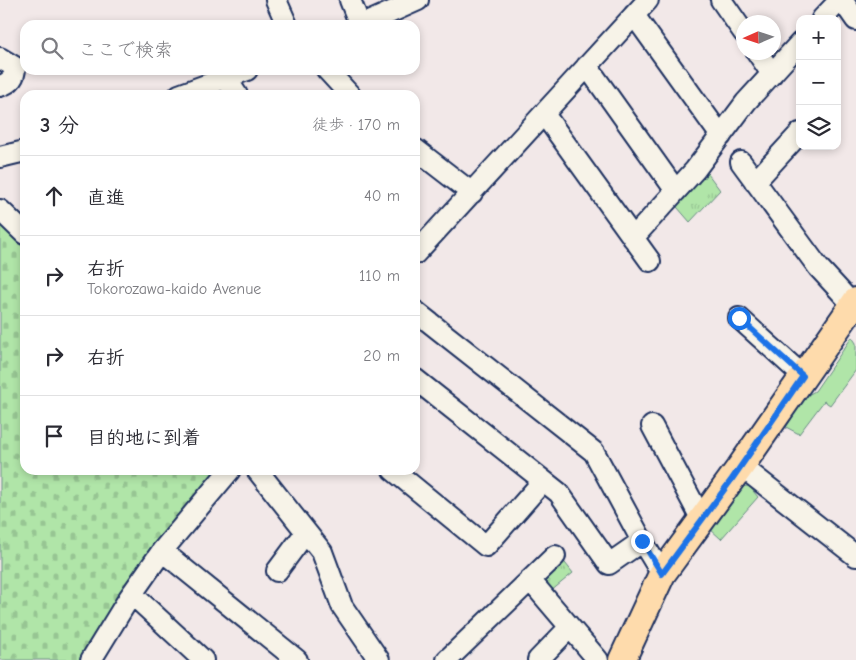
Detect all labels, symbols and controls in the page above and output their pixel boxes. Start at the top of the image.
north arrow [736,15,781,60]
map controls [796,15,841,150]
button: + [796,15,841,60]
search box [20,20,420,75]
icon: search [38,34,66,62]
text: ここで検索 [78,39,173,61]
button: − [796,60,841,105]
button: layers [796,105,841,150]
text: 3 分 [40,113,79,137]
text: 徒歩 · 170 m [312,116,400,134]
icon: ahead [40,182,68,210]
text: 直進 [87,187,125,209]
text: 40 m [364,187,400,205]
text: 右折 [87,258,125,280]
icon: right [40,262,68,290]
text: 110 m [359,267,400,285]
text: Tokorozawa-kaido Avenue [87,280,261,298]
route start [728,307,751,330]
icon: right [40,342,68,370]
text: 右折 [87,347,125,369]
text: 20 m [363,347,400,365]
icon: arrive [40,422,68,450]
text: 目的地に到着 [87,427,201,449]
route end [631,530,654,553]

